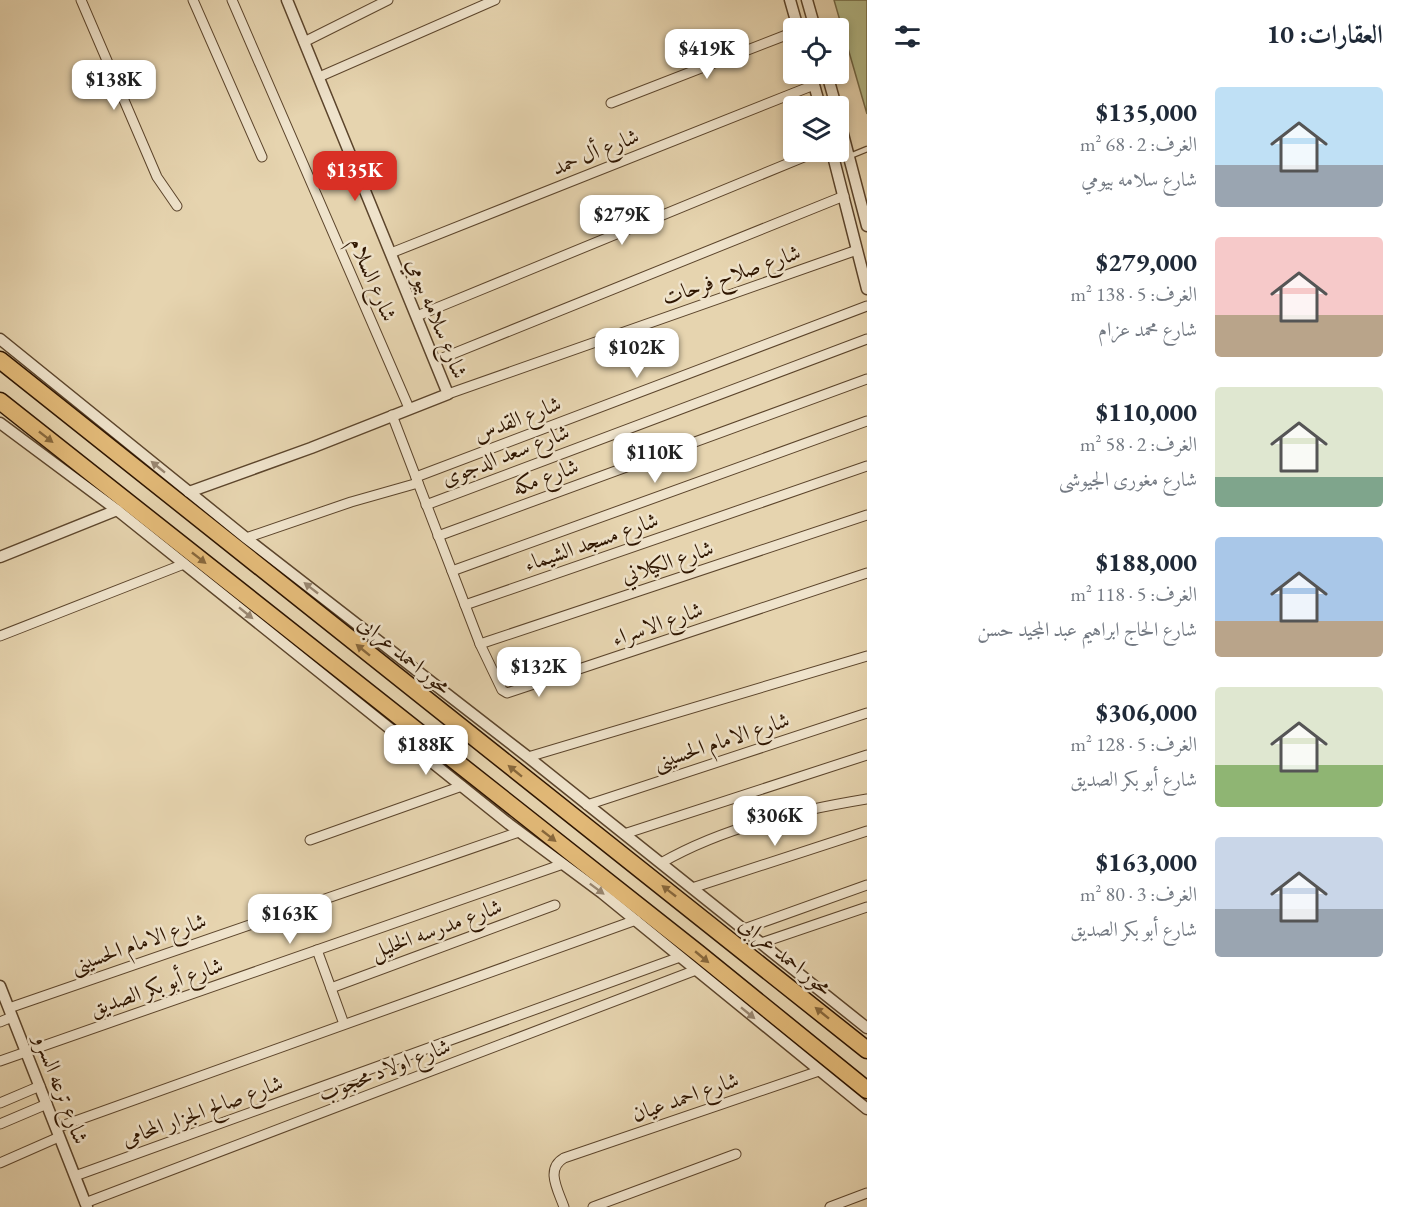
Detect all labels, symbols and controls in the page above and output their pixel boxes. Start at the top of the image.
text: العقارات: 10 [1266,17,1383,51]
map controls [783,18,849,162]
button: locate [783,18,849,84]
icon: filters [891,20,924,53]
pin: $419K [665,29,749,80]
text: $419K [679,35,735,61]
pin: $138K [72,60,156,111]
text: $138K [86,66,142,92]
text: $135,000 [1096,95,1197,129]
button: layers [783,96,849,162]
icon: home [1263,111,1335,183]
street label: شارع أل حمد [547,120,645,186]
text: الغرف: 2 · 68 m² [1080,131,1197,157]
pin: $135K [313,151,397,202]
text: $135K [327,157,383,183]
text: شارع سلامه بيومي [1081,166,1197,192]
pin: $279K [580,195,664,246]
text: $279K [594,201,650,227]
street label: شارع السلام [338,233,404,328]
street label: شارع صلاح فرحات [658,237,806,316]
text: $279,000 [1096,245,1197,279]
street label: شارع سلامه بيومي [397,254,475,384]
icon: home [1263,261,1335,333]
text: الغرف: 5 · 138 m² [1070,281,1197,307]
text: شارع محمد عزام [1098,316,1197,342]
pin: $102K [595,328,679,379]
text: $102K [609,334,665,360]
street label: شارع القدس [469,388,567,452]
text: $110,000 [1096,395,1197,429]
icon: home [1263,411,1335,483]
street label: شارع سعد الدجوى [437,417,575,496]
one-way arrow [38,431,54,444]
text: الغرف: 2 · 58 m² [1080,431,1197,457]
pin: $110K [613,433,697,484]
text: $110K [627,439,683,465]
street label: شارع مكه [508,451,584,506]
one-way arrow [150,460,166,473]
text: شارع مغورى الجيوشى [1059,466,1197,492]
street label: شارع مسجد الشيماء [520,505,663,582]
street label: شارع الكيلاني [617,533,718,594]
text: $188,000 [1096,545,1197,579]
one-way arrow [191,552,206,564]
icon: home [1263,561,1335,633]
text: الغرف: 5 · 118 m² [1070,581,1197,607]
one-way arrow [303,582,318,594]
street label: شارع الاسراء [608,594,708,656]
one-way arrow [238,607,253,619]
street label: محور احمد عرابى [351,608,458,703]
text: شارع الحاج ابراهيم عبد المجيد حسن [977,616,1197,642]
one-way arrow [355,643,371,656]
pin: $132K [497,647,581,698]
text: $132K [511,653,567,679]
text: $306,000 [1096,695,1197,729]
street label: شارع الامام الحسينى [649,705,795,781]
icon: home [1263,711,1335,783]
pin: $188K [384,725,468,776]
text: $188K [398,731,454,757]
text: الغرف: 5 · 128 m² [1070,731,1197,757]
one-way arrow [508,766,523,778]
text: شارع أبو بكر الصديق [1070,766,1197,792]
pin: $306K [733,796,817,847]
text: $306K [747,802,803,828]
one-way arrow [541,830,557,843]
text: $163,000 [1096,845,1197,879]
icon: home [1263,861,1335,933]
text: الغرف: 3 · 80 m² [1080,881,1197,907]
one-way arrow [589,883,605,896]
one-way arrow [662,886,677,898]
street label: شارع مدرسه الخليل [366,891,507,969]
pin: $163K [248,894,332,945]
text: $163K [262,900,318,926]
street label: شارع الامام الحسينى [66,906,212,984]
street label: محور احمد عرابى [732,909,839,1004]
text: شارع أبو بكر الصديق [1070,916,1197,942]
street label: شارع أبو بكر الصديق [85,949,228,1027]
one-way arrow [694,950,710,963]
one-way arrow [740,1006,756,1019]
one-way arrow [814,1006,830,1019]
street label: شارع ترعه السرو [23,1028,96,1150]
street label: شارع اولاد محجوب [314,1031,456,1112]
street label: شارع احمد عيان [628,1065,744,1132]
street label: شارع صالح الجزار المحامى [118,1068,289,1158]

